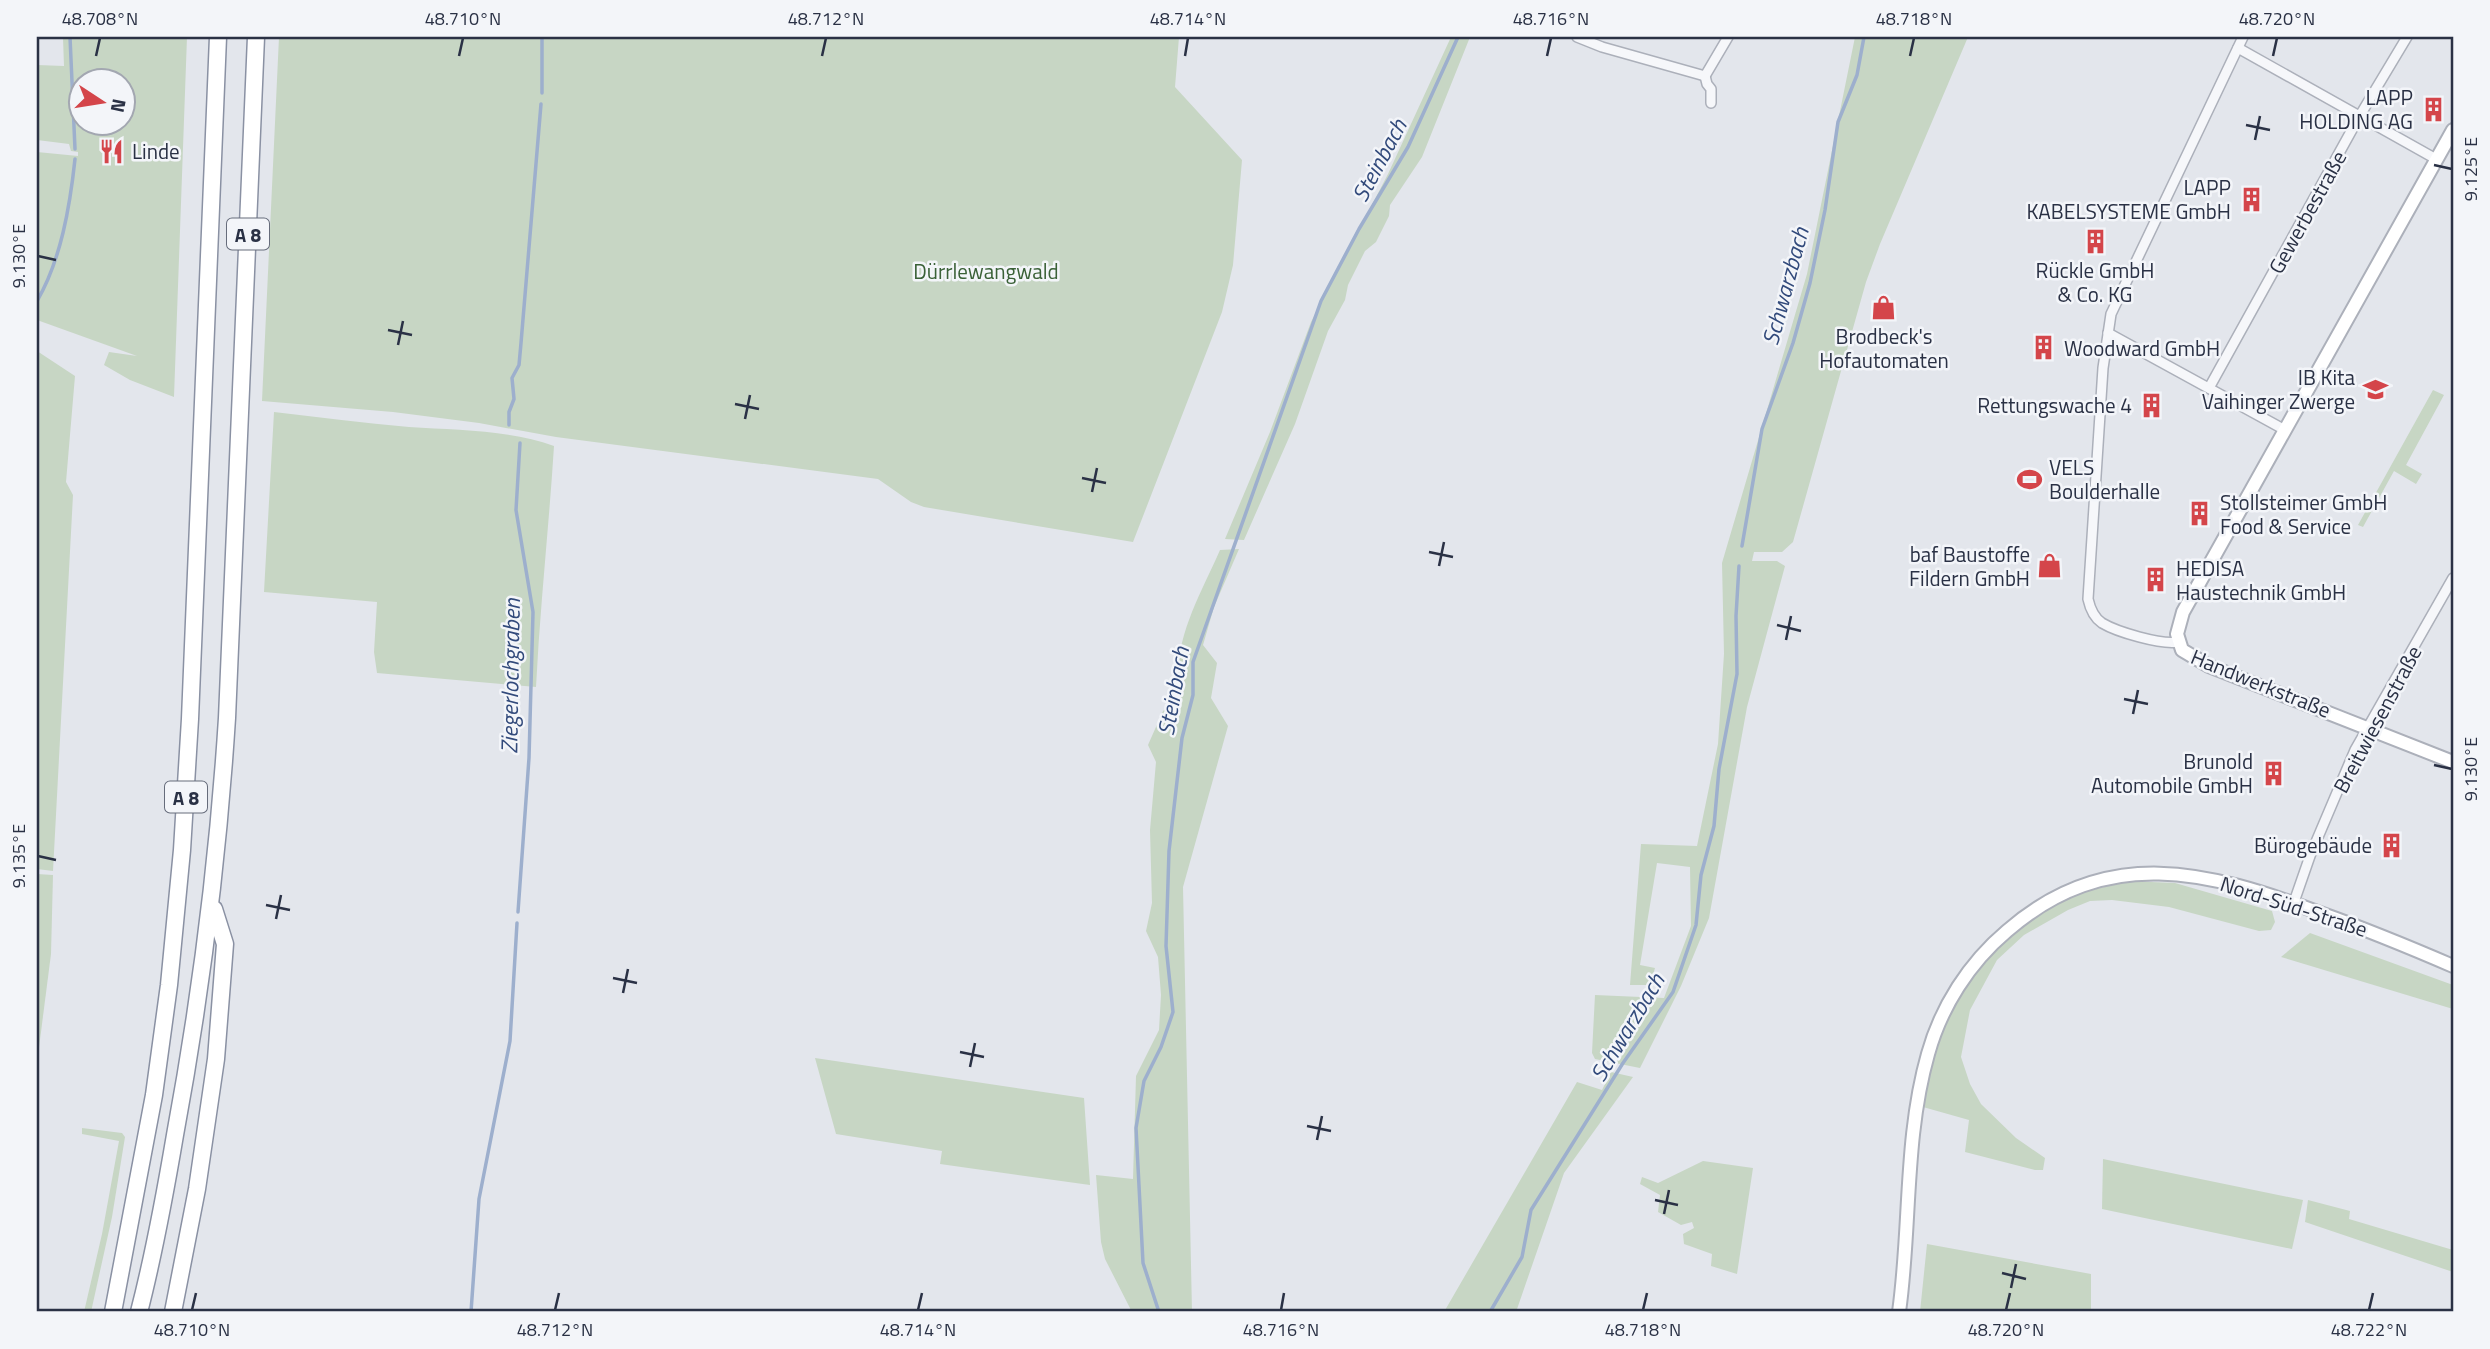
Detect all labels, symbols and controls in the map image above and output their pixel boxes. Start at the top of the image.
text: 48.708°N [62,5,138,32]
text: 48.710°N [425,5,501,32]
text: 48.712°N [788,5,864,32]
text: 48.714°N [1150,5,1226,32]
text: 48.716°N [1513,5,1589,32]
text: 48.718°N [1876,5,1952,32]
text: 48.720°N [2239,5,2315,32]
north arrow [66,66,136,136]
place label: LAPP HOLDING AG [2299,81,2413,137]
building icon: LAPP HOLDING AG [2419,95,2447,123]
text: N [104,96,135,115]
water label: Steinbach [1343,112,1416,208]
place label: Linde [132,135,180,167]
restaurant icon: Linde [98,137,126,165]
text: 9.125°E [2457,137,2484,201]
street label: Gewerbestraße [2260,145,2354,279]
place label: LAPP KABELSYSTEME GmbH [2026,171,2231,227]
building icon: LAPP KABELSYSTEME GmbH [2237,185,2265,213]
road number: A 8 [227,218,269,250]
water label: Schwarzbach [1752,223,1818,349]
text: 9.130°E [5,224,32,288]
building icon: Rückle GmbH & Co. KG [2081,227,2109,255]
place label: Rückle GmbH & Co. KG [2036,254,2154,310]
park label: Dürrlewangwald [913,255,1059,287]
shop icon: Brodbeck's Hofautomaten [1870,293,1898,321]
place label: Brodbeck's Hofautomaten [1819,320,1949,376]
place label: Woodward GmbH [2064,332,2220,364]
building icon: Woodward GmbH [2030,334,2058,362]
place label: IB Kita Vaihinger Zwerge [2202,361,2355,417]
school or university icon: IB Kita Vaihinger Zwerge [2361,375,2389,403]
place label: Rettungswache 4 [1977,389,2132,421]
building icon: Rettungswache 4 [2138,391,2166,419]
place label: VELS Boulderhalle [2049,451,2160,507]
sports icon: VELS Boulderhalle [2015,465,2043,493]
place label: Stollsteimer GmbH Food & Service [2220,486,2387,542]
building icon: Stollsteimer GmbH Food & Service [2186,500,2214,528]
place label: baf Baustoffe Fildern GmbH [1909,538,2030,594]
shop icon: baf Baustoffe Fildern GmbH [2036,552,2064,580]
place label: HEDISA Haustechnik GmbH [2176,552,2346,608]
building icon: HEDISA Haustechnik GmbH [2142,566,2170,594]
water label: Ziegerlochgraben [491,598,529,754]
street label: Handwerkstraße [2186,640,2336,726]
street label: Breitwiesenstraße [2325,640,2429,798]
water label: Steinbach [1148,643,1198,738]
text: 9.130°E [2457,737,2484,801]
place label: Brunold Automobile GmbH [2091,745,2253,801]
building icon: Brunold Automobile GmbH [2259,759,2287,787]
road number: A 8 [165,782,207,812]
text: 9.135°E [5,824,32,888]
place label: Bürogebäude [2254,829,2372,861]
building icon: Bürogebäude [2378,831,2406,859]
street label: Nord-Süd-Straße [2216,867,2372,945]
water label: Schwarzbach [1581,966,1673,1088]
text: 48.710°N [154,1316,230,1343]
text: 48.712°N [517,1316,593,1343]
text: 48.714°N [880,1316,956,1343]
text: 48.716°N [1243,1316,1319,1343]
text: 48.718°N [1605,1316,1681,1343]
text: 48.720°N [1968,1316,2044,1343]
text: 48.722°N [2331,1316,2407,1343]

